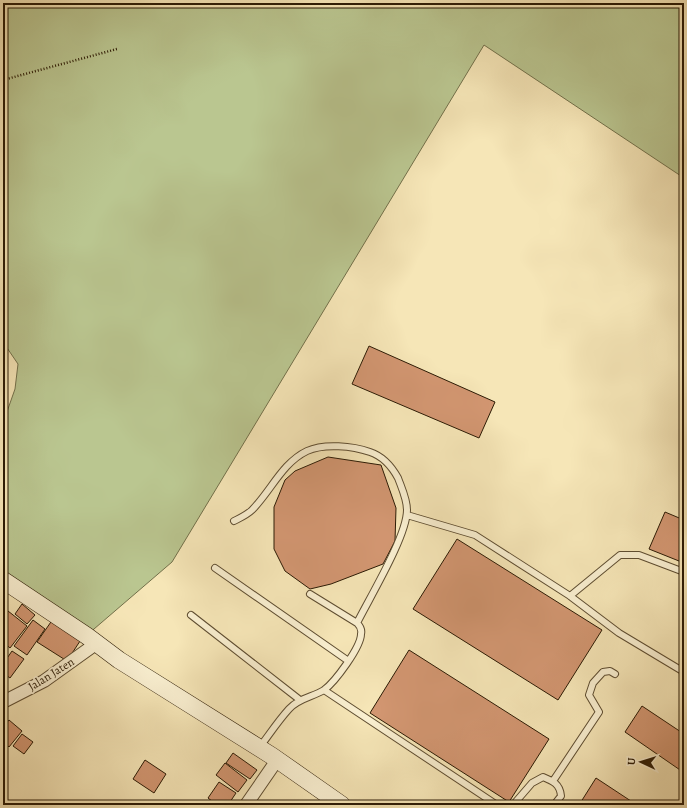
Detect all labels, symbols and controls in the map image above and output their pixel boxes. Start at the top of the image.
street label: Jalan Jaten [25,653,78,694]
north arrow [621,742,661,782]
text: U [624,756,639,765]

